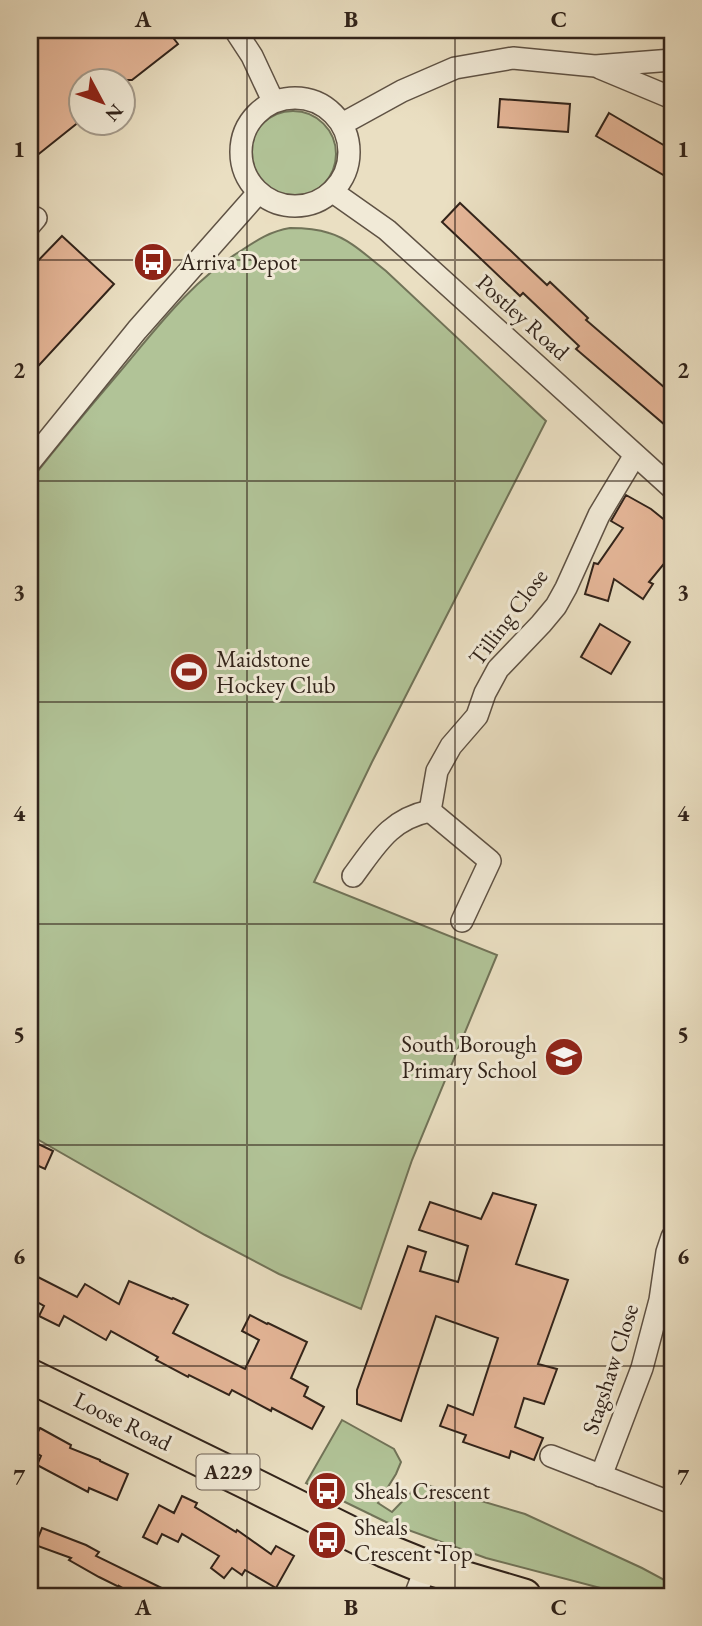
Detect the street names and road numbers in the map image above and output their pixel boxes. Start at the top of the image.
street label: Postley Road [470,267,576,367]
street label: Tilling Close [462,562,554,672]
street label: Stagshaw Close [575,1300,645,1438]
street label: Loose Road [69,1384,177,1458]
road number: A229 [196,1454,260,1490]

